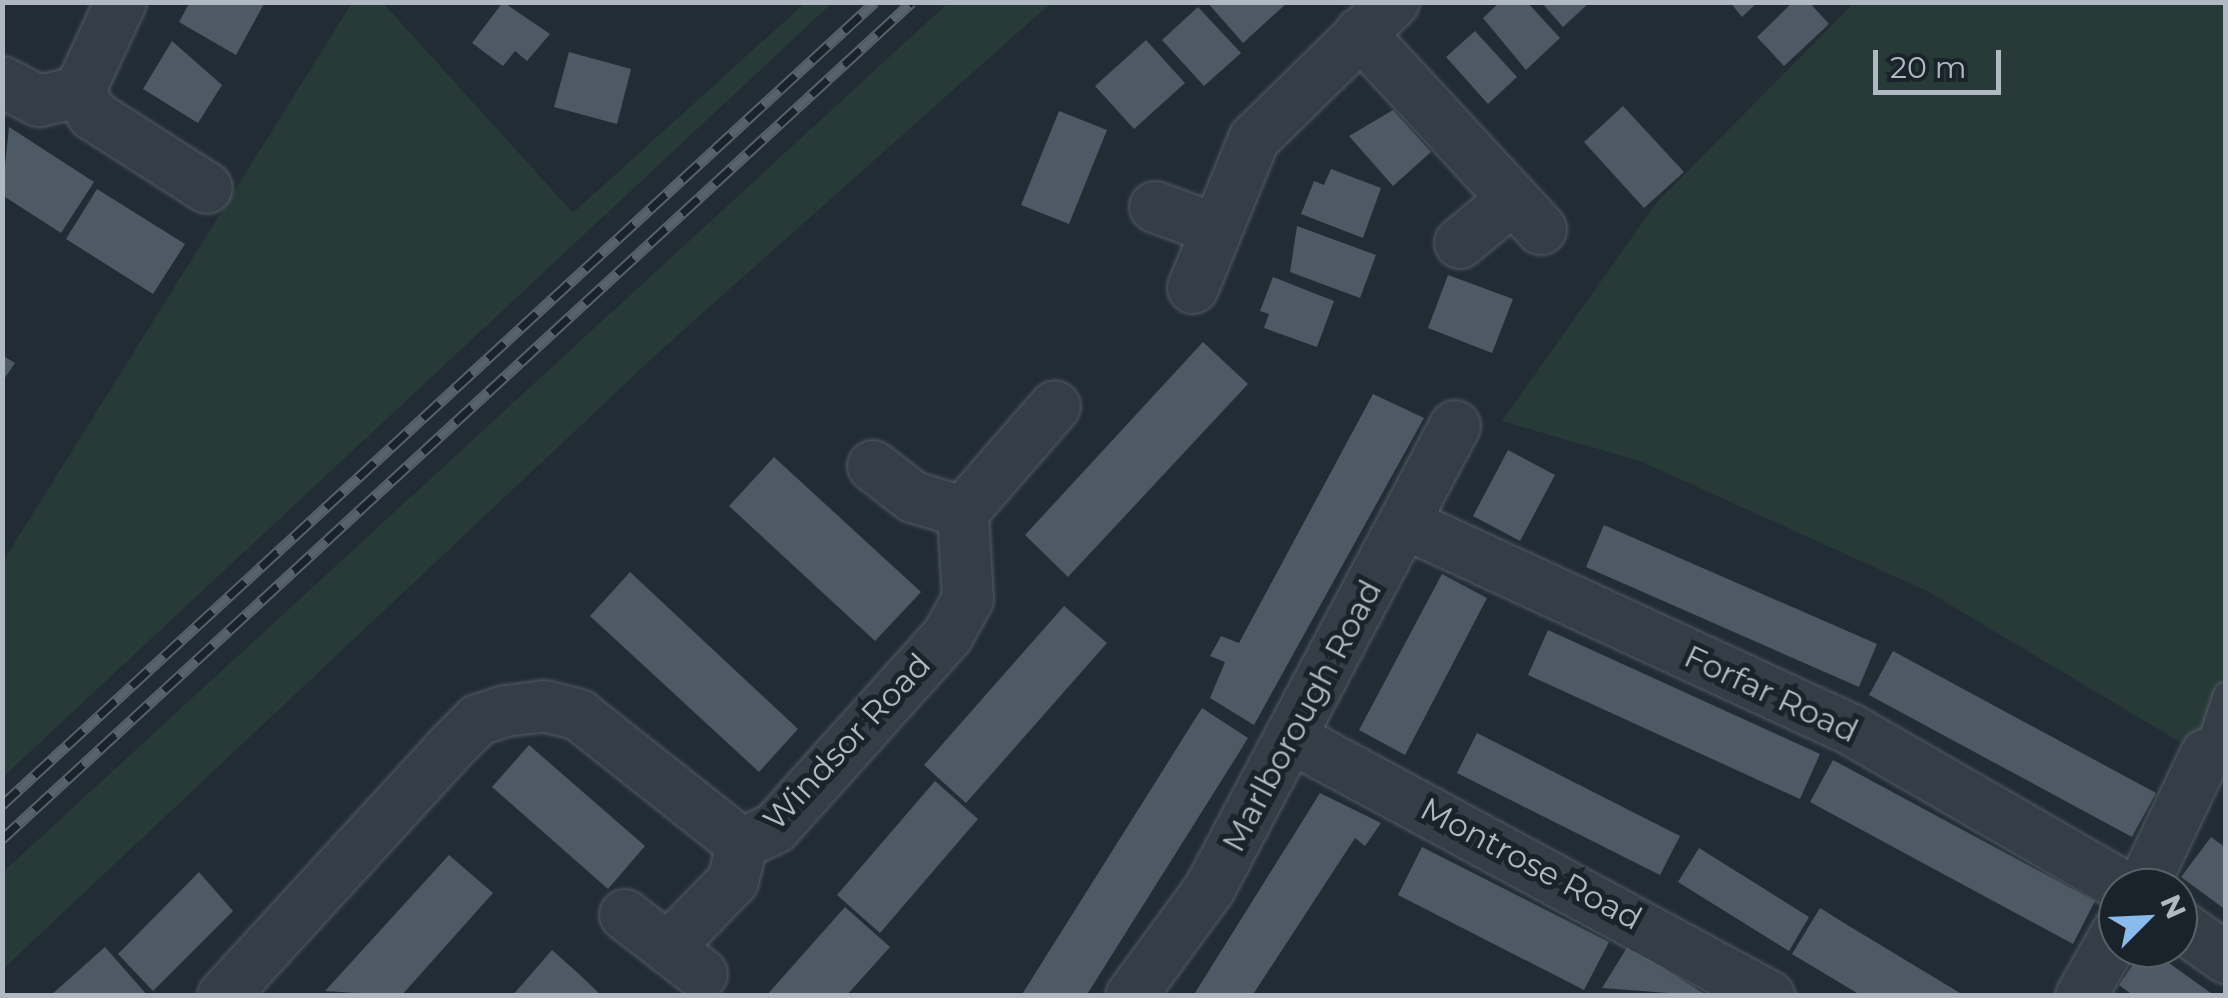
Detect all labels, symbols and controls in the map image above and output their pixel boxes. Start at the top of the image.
scale bar [1878,30,2006,92]
text: 20 m [1890,49,1967,86]
street label: Marlborough Road [1214,574,1390,858]
street label: Forfar Road [1678,637,1864,751]
street label: Windsor Road [755,646,939,838]
street label: Montrose Road [1414,790,1648,938]
north arrow [2098,868,2198,968]
text: N [2153,889,2194,924]

